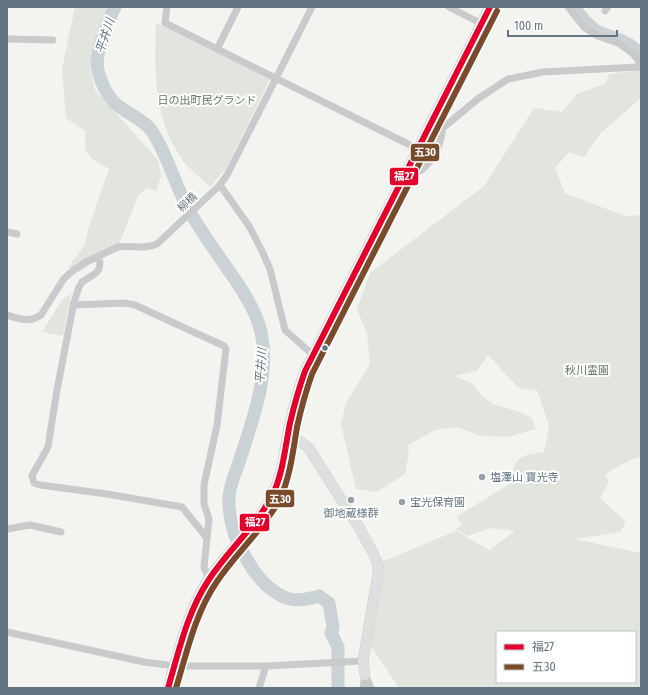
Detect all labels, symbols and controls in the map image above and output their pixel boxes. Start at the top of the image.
scale bar [508,12,617,38]
water label: 平井川 [93,15,118,55]
text: 100 m [514,19,543,33]
park label: 日の出町民グランド [158,94,257,107]
line badge: 五30 [410,143,440,162]
text: 五30 [414,146,436,159]
line badge: 福27 [389,167,419,186]
text: 福27 [394,170,415,183]
street label: 柳橋 [175,190,200,215]
unlabelled marker [320,343,330,353]
water label: 平井川 [253,346,269,384]
park label: 秋川霊園 [565,364,609,377]
place label: 塩澤山 寶光寺 [490,471,559,484]
marker: 塩澤山 寶光寺 [477,472,487,482]
line badge: 五30 [265,489,295,508]
text: 五30 [269,493,291,506]
marker: 御地蔵様群 [346,495,356,505]
place label: 宝光保育園 [410,496,465,509]
marker: 宝光保育園 [397,497,407,507]
place label: 御地蔵様群 [323,507,379,520]
line badge: 福27 [239,513,270,532]
text: 福27 [245,516,266,529]
legend [496,631,636,683]
text: 福27 [532,640,554,654]
text: 五30 [532,660,556,674]

